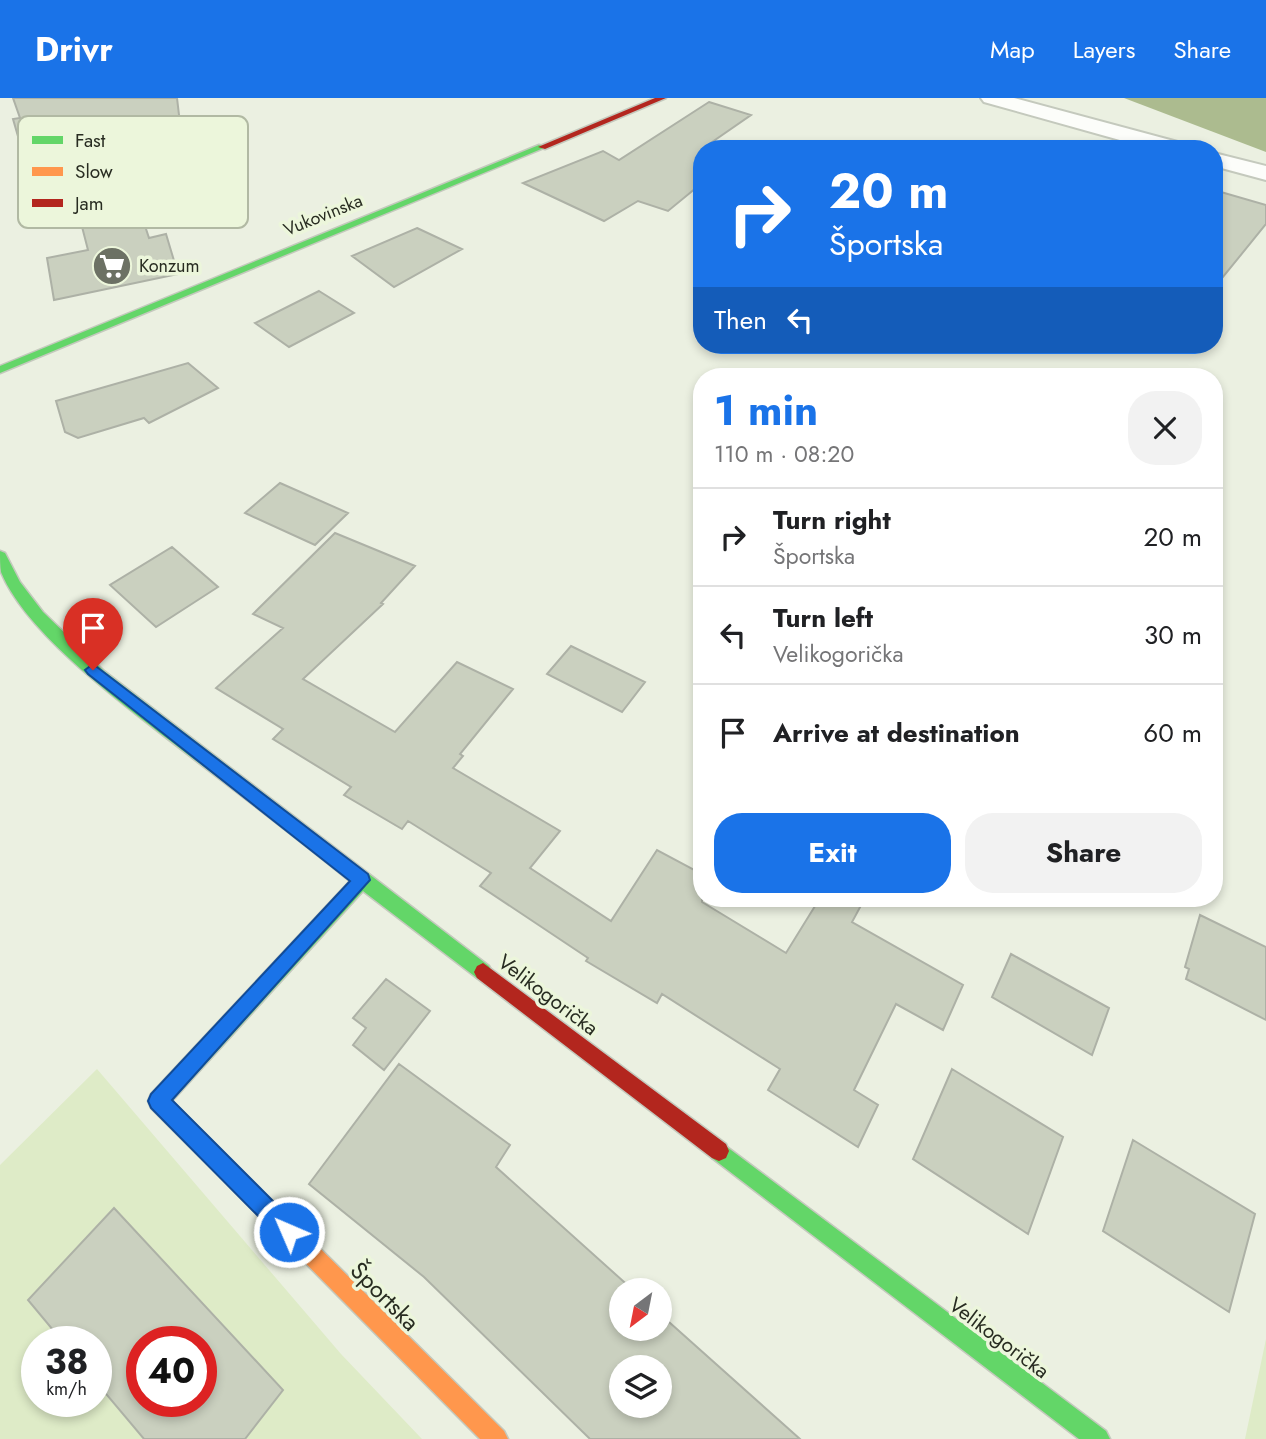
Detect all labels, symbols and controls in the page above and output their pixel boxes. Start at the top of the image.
text: Drivr [35,26,113,73]
text: Map [990,32,1035,67]
text: Layers [1073,32,1135,67]
text: Share [1173,32,1231,67]
legend [18,116,248,228]
text: Fast [75,127,106,154]
text: 20 m [829,156,948,226]
text: Slow [75,158,113,185]
icon: right [714,168,805,259]
street label: Vukovinska [280,187,366,243]
text: Jam [72,190,104,217]
text: Športska [829,221,943,267]
supermarket icon: Konzum [91,245,133,287]
place label: Konzum [139,253,200,279]
text: Then [714,301,767,339]
icon: left [781,301,819,339]
text: 1 min [714,380,818,441]
button: close [1128,391,1202,465]
text: 110 m · 08:20 [714,437,854,471]
text: Turn right [773,501,891,539]
icon: right [714,518,752,556]
text: 20 m [1144,518,1202,556]
text: Športska [773,539,855,573]
pin [63,598,123,670]
text: Turn left [773,599,873,637]
icon: arrive [74,609,112,647]
icon: left [714,616,752,654]
text: 30 m [1144,616,1202,654]
text: Velikogorička [773,637,904,671]
icon: arrive [714,714,752,752]
text: Arrive at destination [773,714,1020,752]
text: 60 m [1143,714,1202,752]
button: Exit [714,813,951,893]
button: Share [965,813,1202,893]
street label: Velikogorička [491,947,605,1043]
position arrow [252,1195,326,1269]
street label: Športska [342,1253,428,1339]
north arrow [609,1278,672,1340]
map controls [609,1278,672,1418]
street label: Velikogorička [942,1290,1056,1386]
speed limit sign: 40 [126,1326,217,1417]
text: 38 [45,1337,88,1387]
button: layers [609,1355,672,1418]
text: km/h [46,1376,87,1402]

